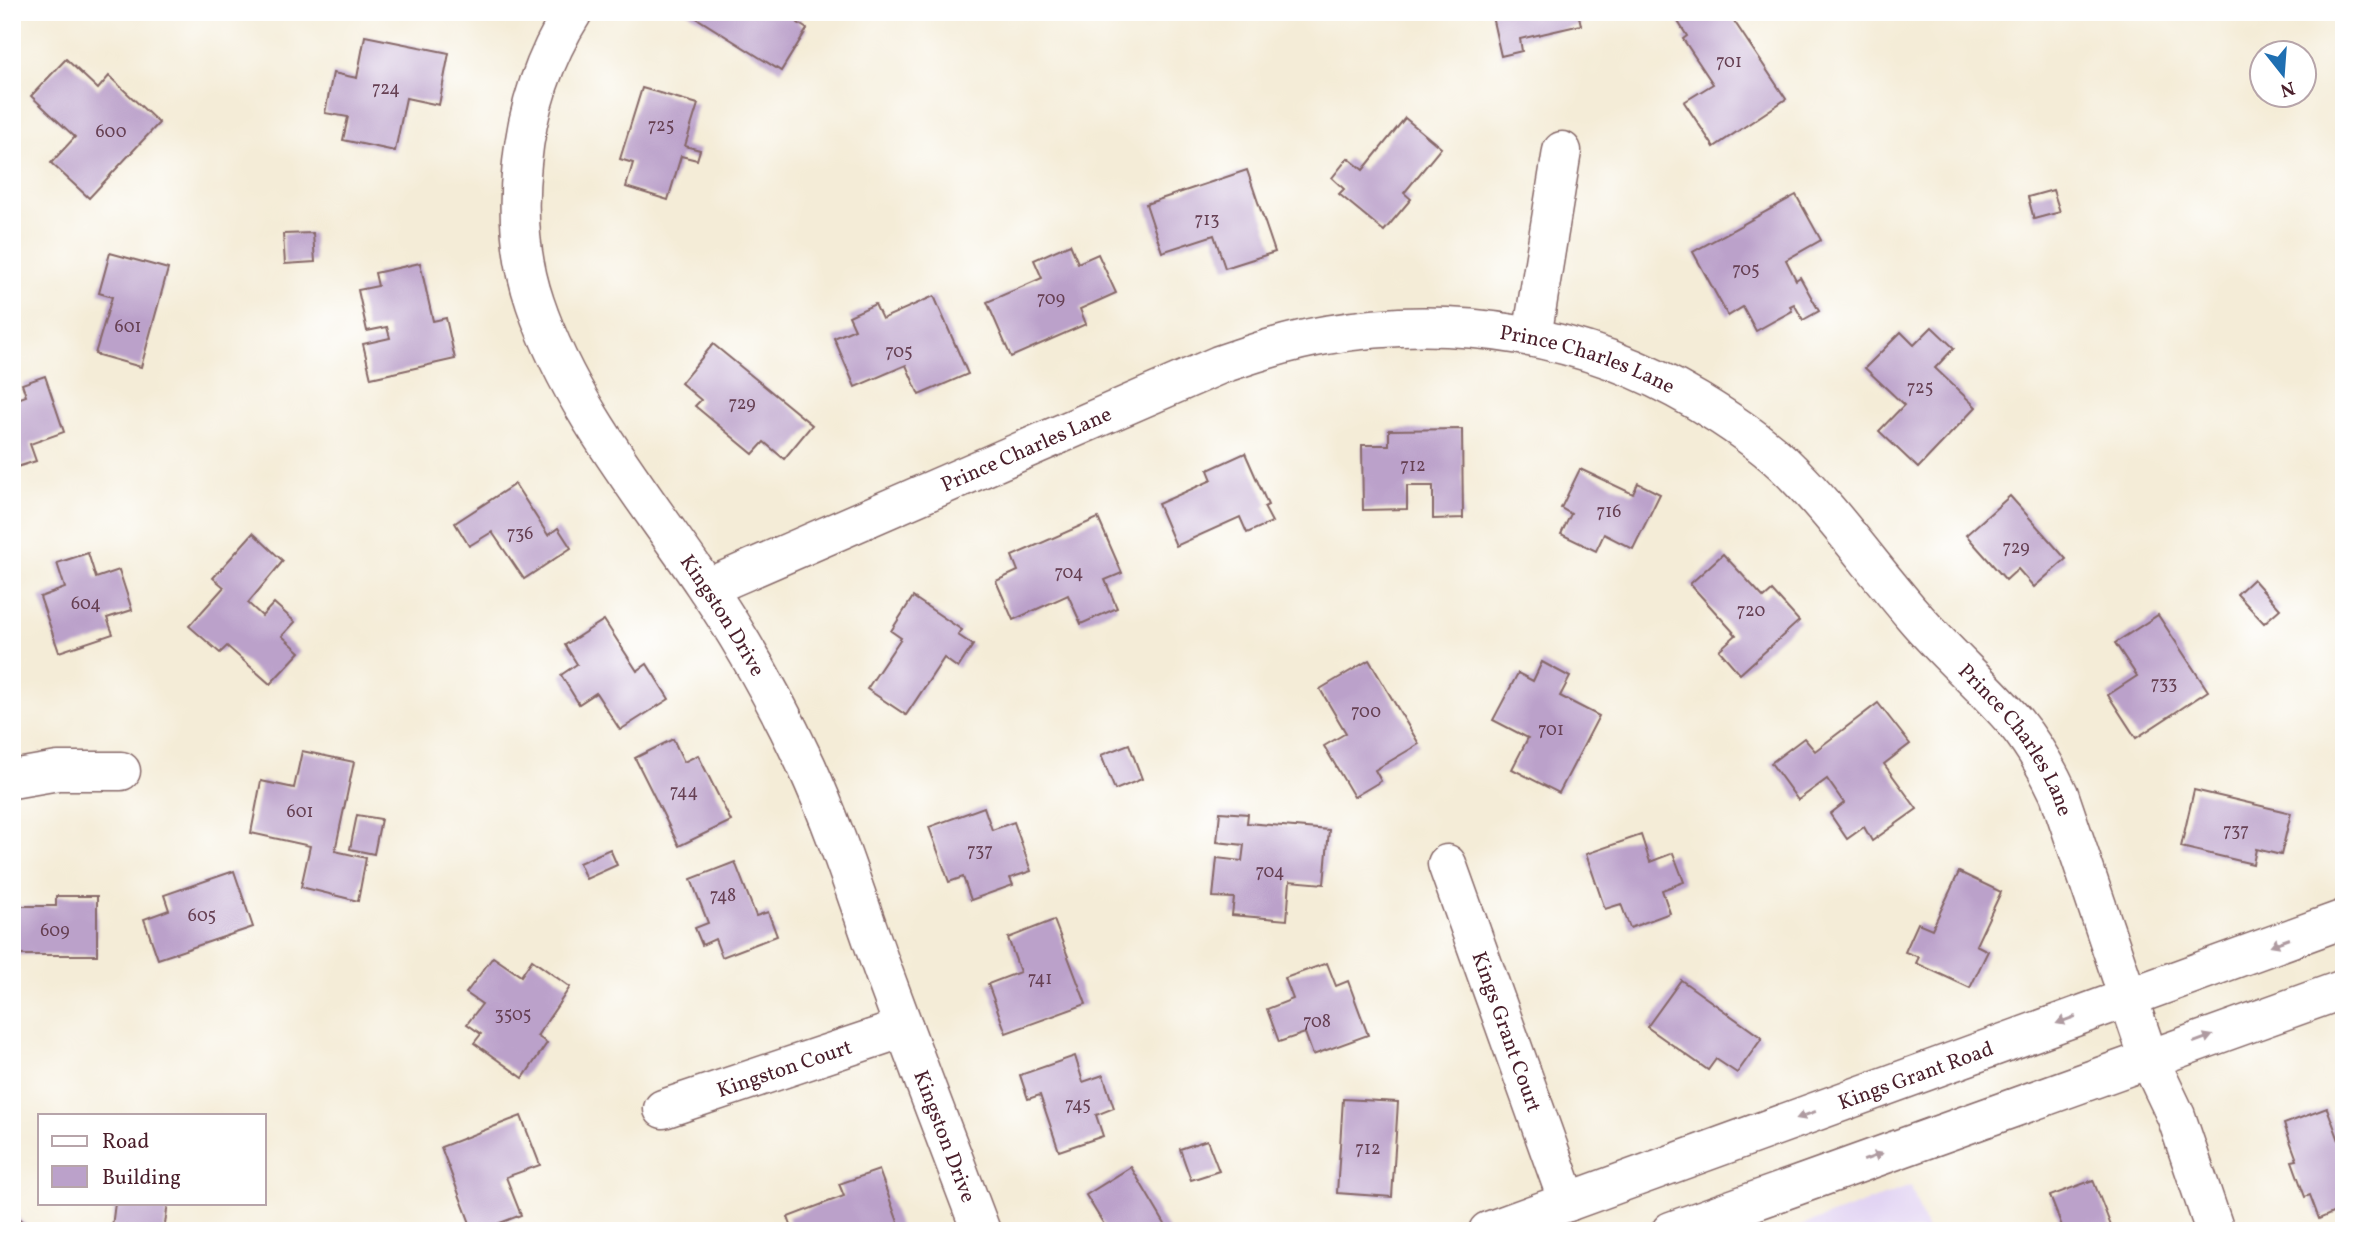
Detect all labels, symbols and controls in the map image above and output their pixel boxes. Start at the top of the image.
north arrow [2248,38,2318,108]
house number: 701 [1716,50,1742,75]
text: N [2277,74,2298,103]
house number: 724 [372,77,400,102]
house number: 725 [648,114,674,139]
house number: 600 [95,120,127,145]
house number: 713 [1195,208,1219,233]
house number: 705 [1732,258,1760,283]
house number: 709 [1037,287,1065,312]
house number: 601 [115,315,141,340]
street label: Prince Charles Lane [1498,319,1679,402]
house number: 705 [885,340,913,365]
house number: 725 [1907,376,1933,401]
house number: 729 [728,392,756,417]
street label: Prince Charles Lane [937,401,1116,500]
house number: 712 [1400,454,1426,479]
house number: 716 [1597,500,1621,525]
house number: 736 [507,522,533,547]
house number: 729 [2002,536,2030,561]
street label: Kingston Drive [672,549,771,682]
house number: 704 [1054,561,1084,586]
house number: 604 [71,592,101,617]
house number: 720 [1737,599,1766,624]
street label: Prince Charles Lane [1951,658,2078,820]
house number: 733 [2151,672,2177,697]
house number: 700 [1351,700,1381,725]
house number: 701 [1538,718,1564,743]
house number: 744 [670,780,698,805]
house number: 601 [287,800,313,825]
house number: 737 [2223,819,2249,844]
house number: 737 [967,839,993,864]
house number: 704 [1255,860,1285,885]
house number: 748 [710,884,736,909]
house number: 605 [188,904,216,929]
house number: 609 [40,919,70,944]
one-way arrow [2269,937,2290,948]
street label: Kings Grant Court [1463,948,1548,1116]
house number: 741 [1028,967,1052,992]
house number: 3505 [495,1003,531,1028]
house number: 708 [1303,1010,1331,1035]
one-way arrow [2055,1015,2076,1026]
street label: Kingston Court [713,1033,856,1106]
one-way arrow [2192,1033,2213,1044]
street label: Kings Grant Road [1834,1035,1998,1118]
street label: Kingston Drive [905,1067,982,1207]
house number: 745 [1065,1093,1091,1118]
one-way arrow [1796,1110,1817,1121]
legend [38,1114,266,1204]
text: Road [102,1128,149,1157]
house number: 712 [1355,1137,1381,1162]
one-way arrow [1863,1151,1884,1162]
text: Building [102,1164,181,1193]

